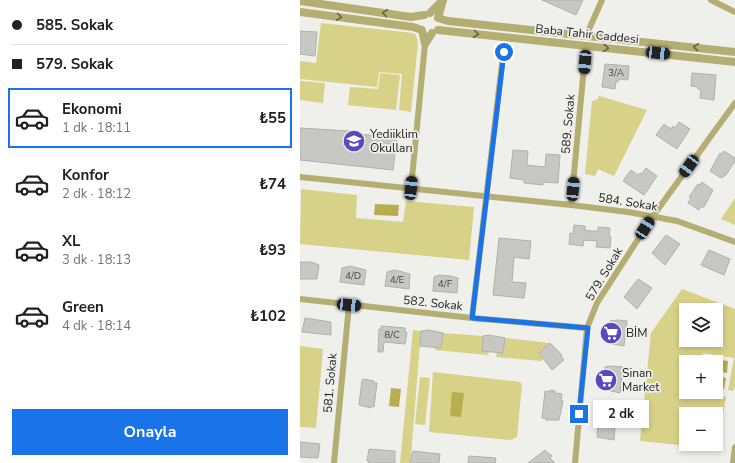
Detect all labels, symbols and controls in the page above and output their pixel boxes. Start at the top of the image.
one-way arrow [382,9,388,18]
one-way arrow [336,12,342,21]
text: 585. Sokak [36,15,113,35]
street label: Baba Tahir Caddesi [535,21,639,47]
one-way arrow [473,29,479,38]
route start [495,43,513,61]
one-way arrow [602,43,609,52]
one-way arrow [693,43,699,52]
car [645,46,671,60]
car [578,50,592,74]
text: 579. Sokak [36,54,113,74]
house number: 3/A [608,66,625,80]
street label: 589. Sokak [557,93,579,154]
text: Ekonomi [62,99,122,119]
icon: car [14,100,50,136]
text: ₺55 [259,108,286,128]
text: 1 dk · 18:11 [62,119,131,137]
place label: Yediiklim Okulları [369,126,418,156]
school or university icon: Yediiklim Okulları [341,128,367,154]
car [677,153,701,179]
text: Konfor [62,165,109,185]
icon: car [14,166,50,202]
text: ₺74 [259,174,286,194]
car [404,175,418,201]
car [566,177,580,201]
text: 2 dk · 18:12 [62,185,131,203]
street label: 584. Sokak [597,189,660,215]
car [633,215,657,241]
text: XL [62,231,81,251]
icon: car [14,232,50,268]
text: ₺93 [259,240,286,260]
street label: 579. Sokak [582,243,627,304]
text: 3 dk · 18:13 [62,251,131,269]
house number: 4/D [345,269,361,283]
house number: 4/E [390,273,404,287]
house number: 4/F [438,277,453,291]
street label: 582. Sokak [402,292,465,314]
text: Green [62,297,104,317]
icon: car [14,298,50,334]
car [336,298,362,312]
map controls [679,303,723,451]
button: layers [679,303,723,347]
text: ₺102 [250,306,286,326]
text: 4 dk · 18:14 [62,317,131,335]
supermarket icon: BİM [598,320,624,346]
place label: BİM [626,325,647,341]
house number: 8/C [384,328,400,342]
street label: 581. Sokak [319,352,341,413]
button: + [679,355,723,399]
place label: Sinan Market [622,365,660,395]
supermarket icon: Sinan Market [593,367,619,393]
callout: 2 dk [593,400,649,428]
route end [570,405,588,423]
text: 2 dk [608,405,634,423]
button: − [679,407,723,451]
button: Onayla [12,409,288,455]

